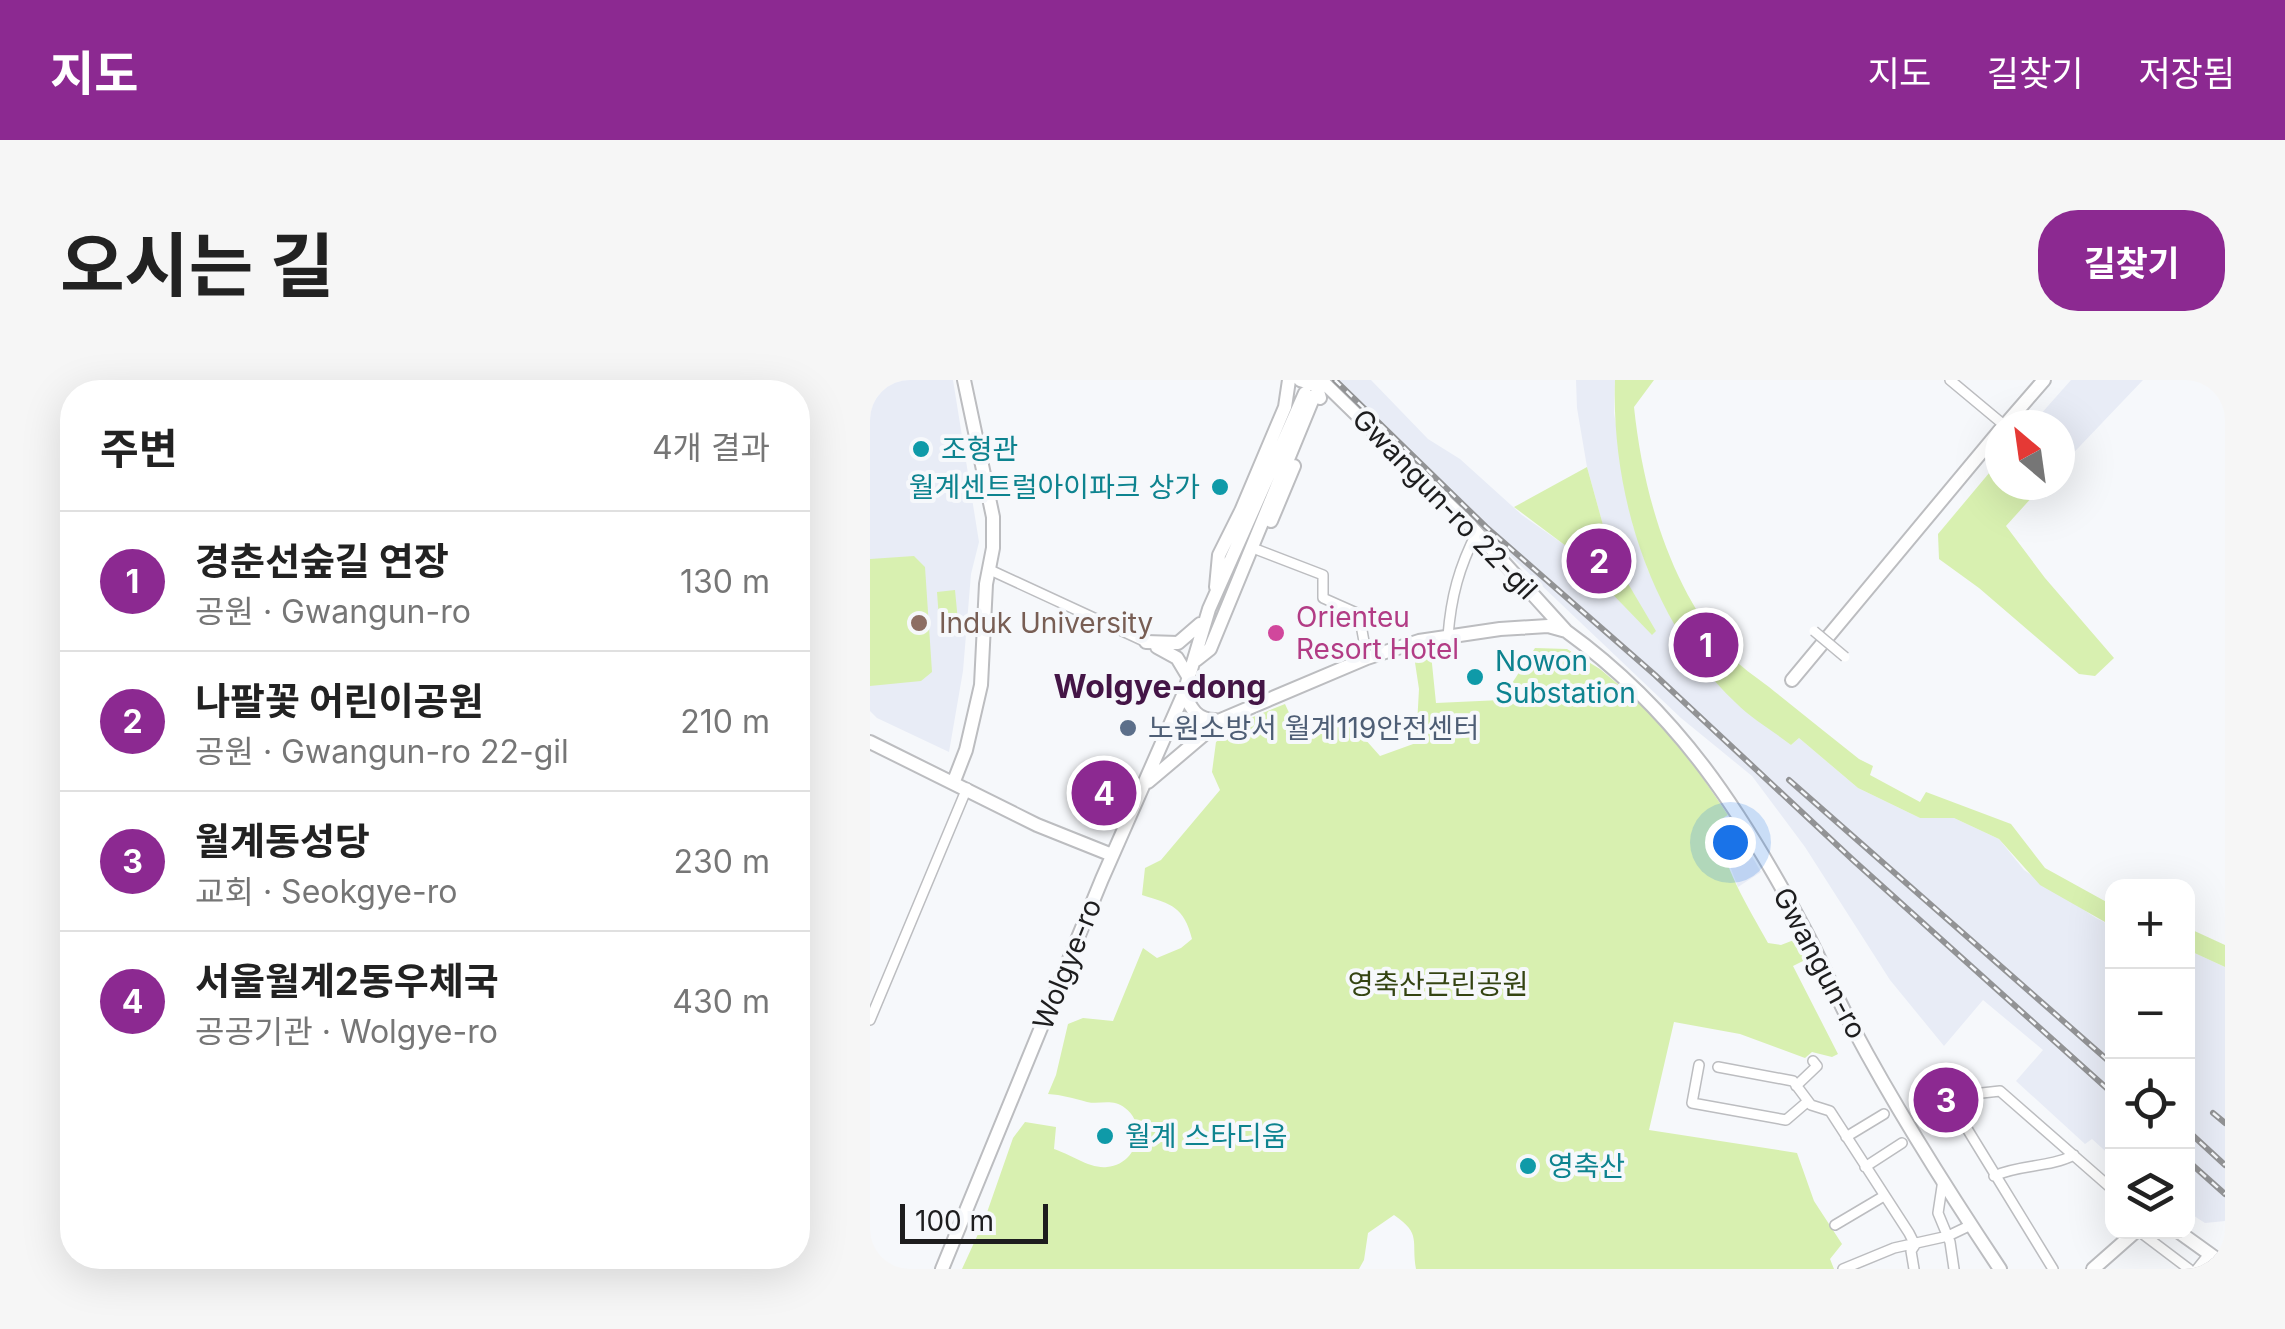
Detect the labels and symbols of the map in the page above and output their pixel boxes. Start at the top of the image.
street label: Gwangun-ro 22-gil [1345,402,1545,606]
north arrow [1985,410,2075,500]
place label: 조형관 [941,432,1018,466]
marker: 조형관 [910,438,932,460]
place label: 월계센트럴아이파크 상가 [909,470,1200,504]
marker: 월계센트럴아이파크 상가 [1209,476,1231,498]
pin: 2 [1566,524,1632,598]
place label: Orienteu Resort Hotel [1296,600,1459,666]
place label: Induk University [939,606,1153,640]
pin: 1 [1674,608,1738,682]
marker: Induk University [908,612,930,634]
marker: Orienteu Resort Hotel [1265,622,1287,644]
place label: Nowon Substation [1495,644,1636,710]
marker: Nowon Substation [1464,666,1486,688]
district label: Wolgye-dong [1054,667,1266,706]
place label: 노원소방서 월계119안전센터 [1148,711,1479,745]
marker: 노원소방서 월계119안전센터 [1117,717,1139,739]
pin: 4 [1072,756,1136,830]
your location [1705,817,1756,868]
street label: Gwangun-ro [1766,882,1874,1044]
street label: Wolgye-ro [1025,894,1109,1034]
park label: 영축산근린공원 [1348,967,1528,1001]
pin: 3 [1914,1062,1978,1138]
place label: 월계 스타디움 [1125,1119,1287,1153]
marker: 월계 스타디움 [1094,1125,1116,1147]
place label: 영축산 [1548,1149,1625,1183]
marker: 영축산 [1517,1155,1539,1177]
scale bar [900,1199,1048,1244]

